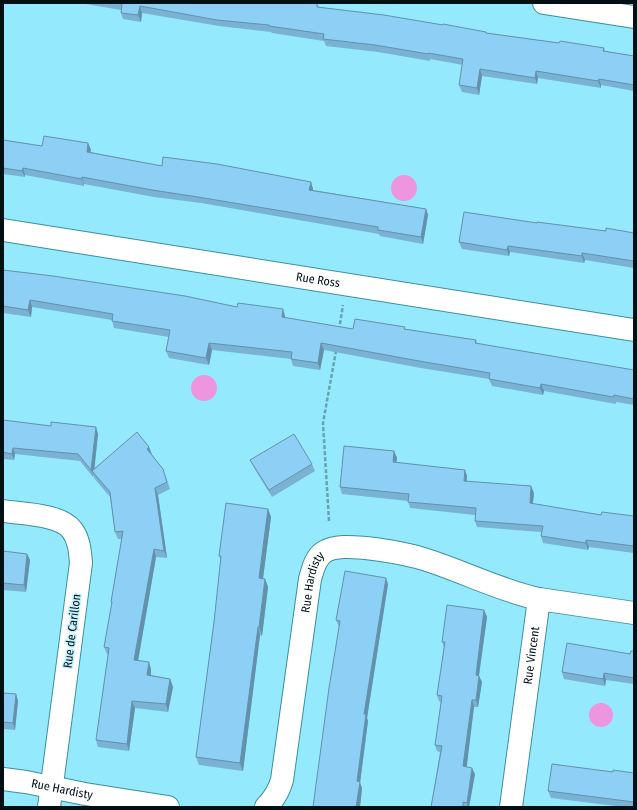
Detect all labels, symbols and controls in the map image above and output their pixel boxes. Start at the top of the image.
street label: Rue Ross [295,270,341,290]
street label: Rue Hardisty [298,548,327,614]
street label: Rue de Carillon [60,593,84,669]
street label: Rue Vincent [521,626,542,685]
street label: Rue Hardisty [30,776,94,802]

